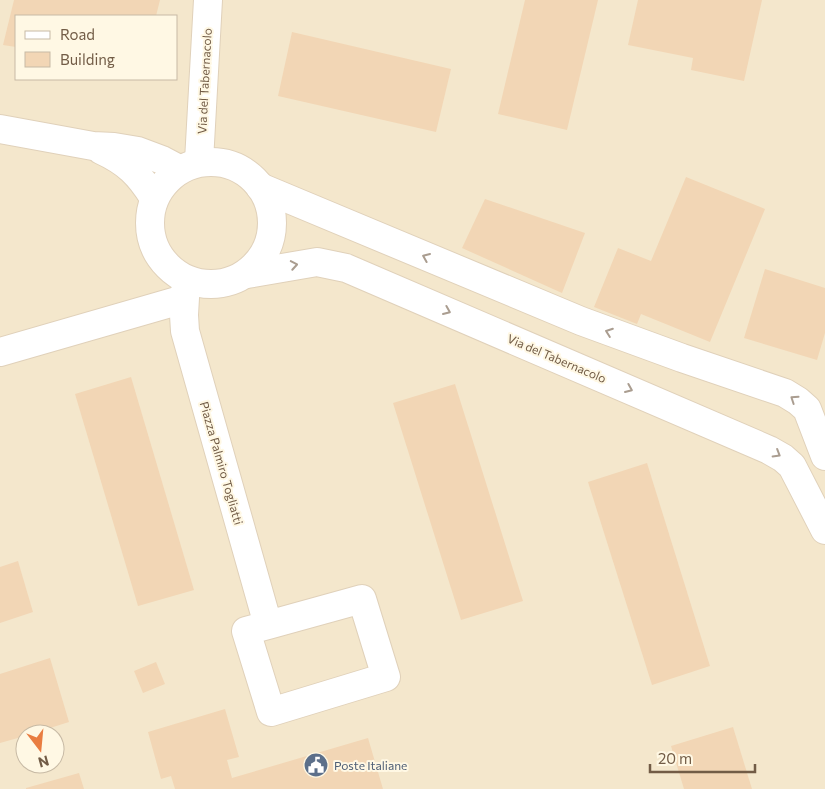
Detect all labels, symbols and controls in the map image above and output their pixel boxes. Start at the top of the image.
legend [15,15,178,80]
text: Road [60,25,95,43]
street label: Via del Tabernacolo [194,28,214,134]
text: Building [60,50,115,68]
one-way arrow [422,252,431,263]
one-way arrow [290,260,299,270]
one-way arrow [442,304,451,315]
one-way arrow [605,328,614,338]
street label: Via del Tabernacolo [505,331,609,385]
one-way arrow [624,382,633,393]
one-way arrow [790,396,800,405]
street label: Piazza Palmiro Togliatti [198,400,246,526]
one-way arrow [772,448,781,458]
north arrow [15,724,65,774]
scale bar [650,742,755,774]
text: 20 m [658,749,692,767]
text: N [36,752,51,772]
public building icon: Poste Italiane [303,752,329,778]
place label: Poste Italiane [334,758,407,772]

